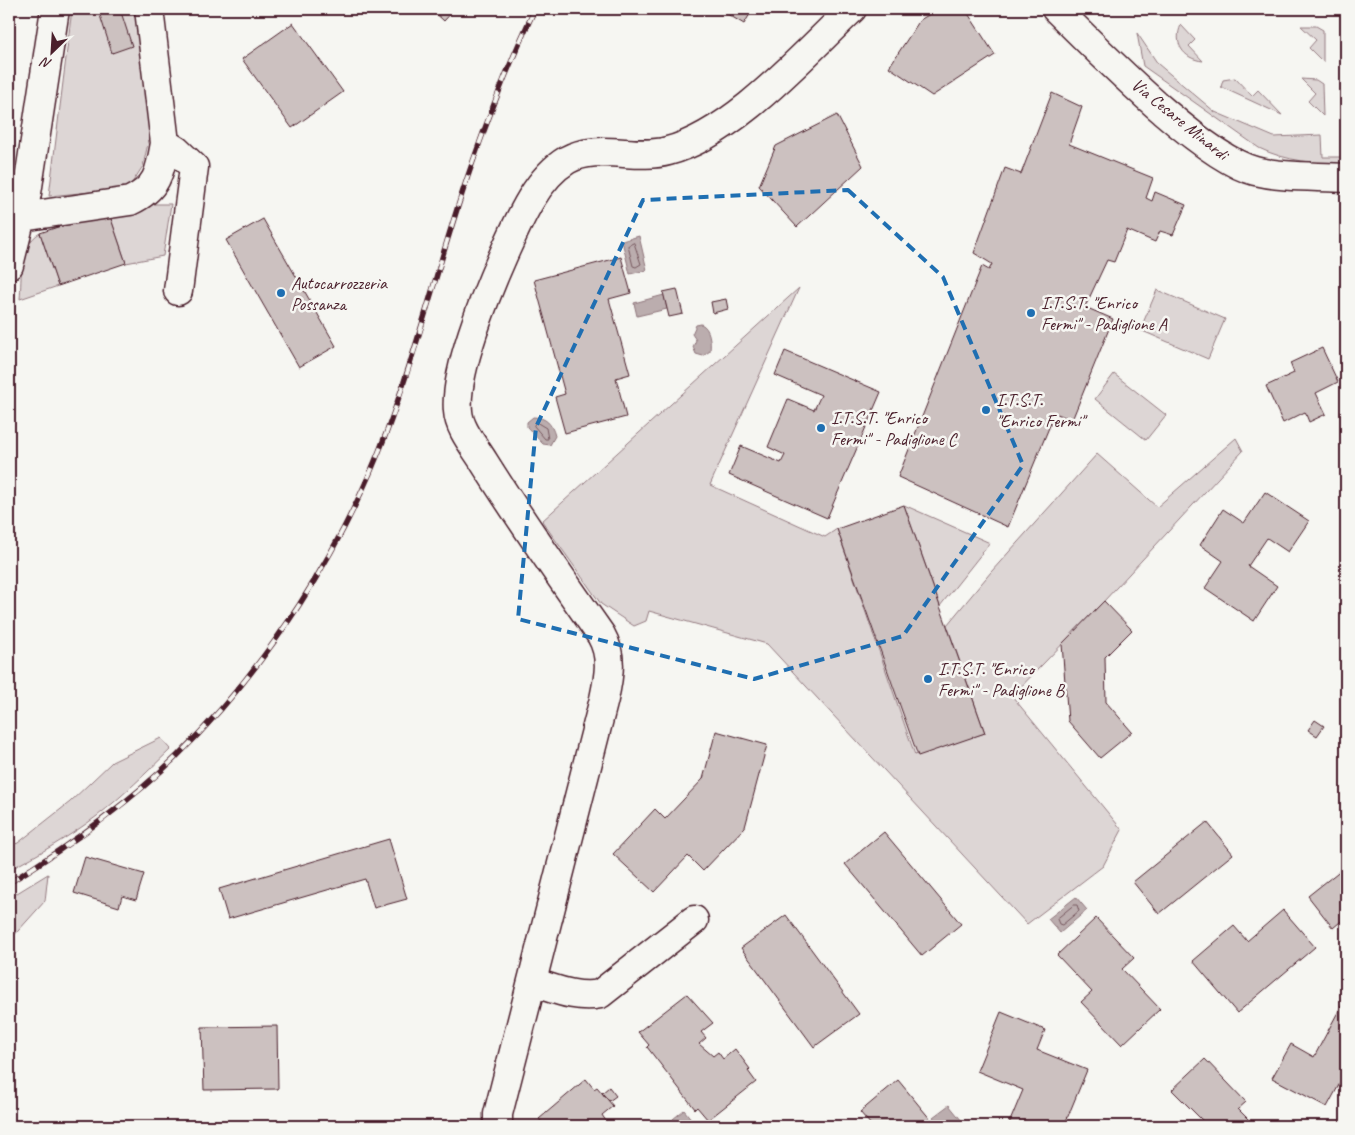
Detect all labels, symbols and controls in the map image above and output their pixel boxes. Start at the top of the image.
north arrow [28,28,78,78]
text: N [37,53,54,73]
street label: Via Cesare Minardi [1127,73,1235,166]
place label: Autocarrozzeria Possanza [291,272,388,315]
marker: Autocarrozzeria Possanza [275,287,287,299]
place label: I.T.S.T. "Enrico Fermi" - Padiglione A [1041,292,1168,335]
marker: I.T.S.T. "Enrico Fermi" - Padiglione A [1025,307,1037,319]
place label: I.T.S.T. "Enrico Fermi" [996,389,1088,432]
marker: I.T.S.T. "Enrico Fermi" [980,404,992,416]
place label: I.T.S.T. "Enrico Fermi" - Padiglione C [831,407,959,450]
marker: I.T.S.T. "Enrico Fermi" - Padiglione C [815,422,827,434]
place label: I.T.S.T. "Enrico Fermi" - Padiglione B [938,658,1066,701]
marker: I.T.S.T. "Enrico Fermi" - Padiglione B [922,673,934,685]

